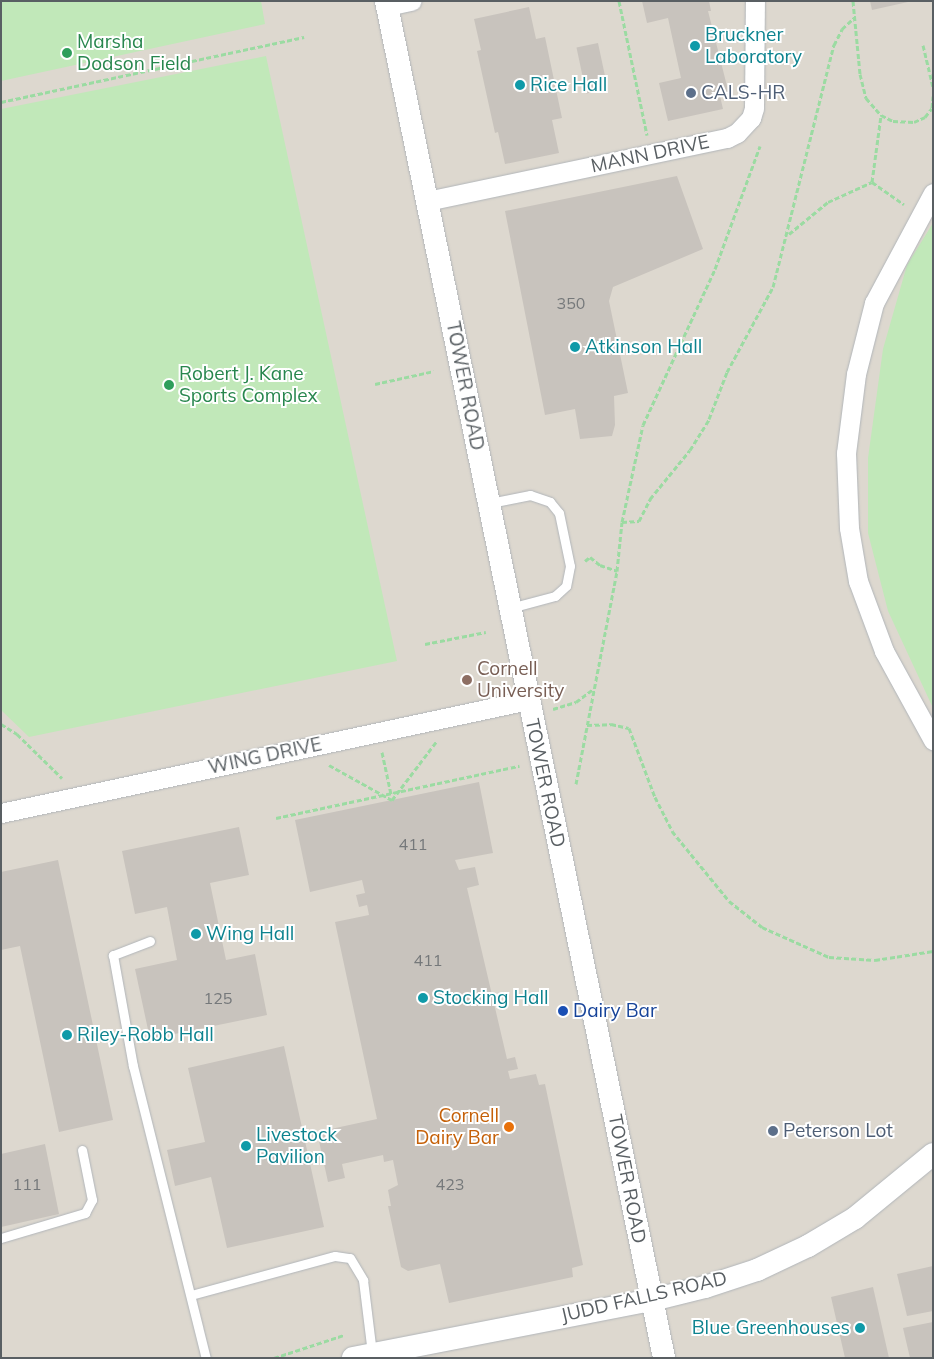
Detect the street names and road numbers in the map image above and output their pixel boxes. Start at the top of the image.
street label: MANN DRIVE [589,130,711,178]
street label: TOWER ROAD [441,320,489,452]
street label: TOWER ROAD [520,717,570,849]
street label: WING DRIVE [206,733,324,779]
street label: TOWER ROAD [603,1113,651,1245]
street label: JUDD FALLS ROAD [559,1267,729,1327]

